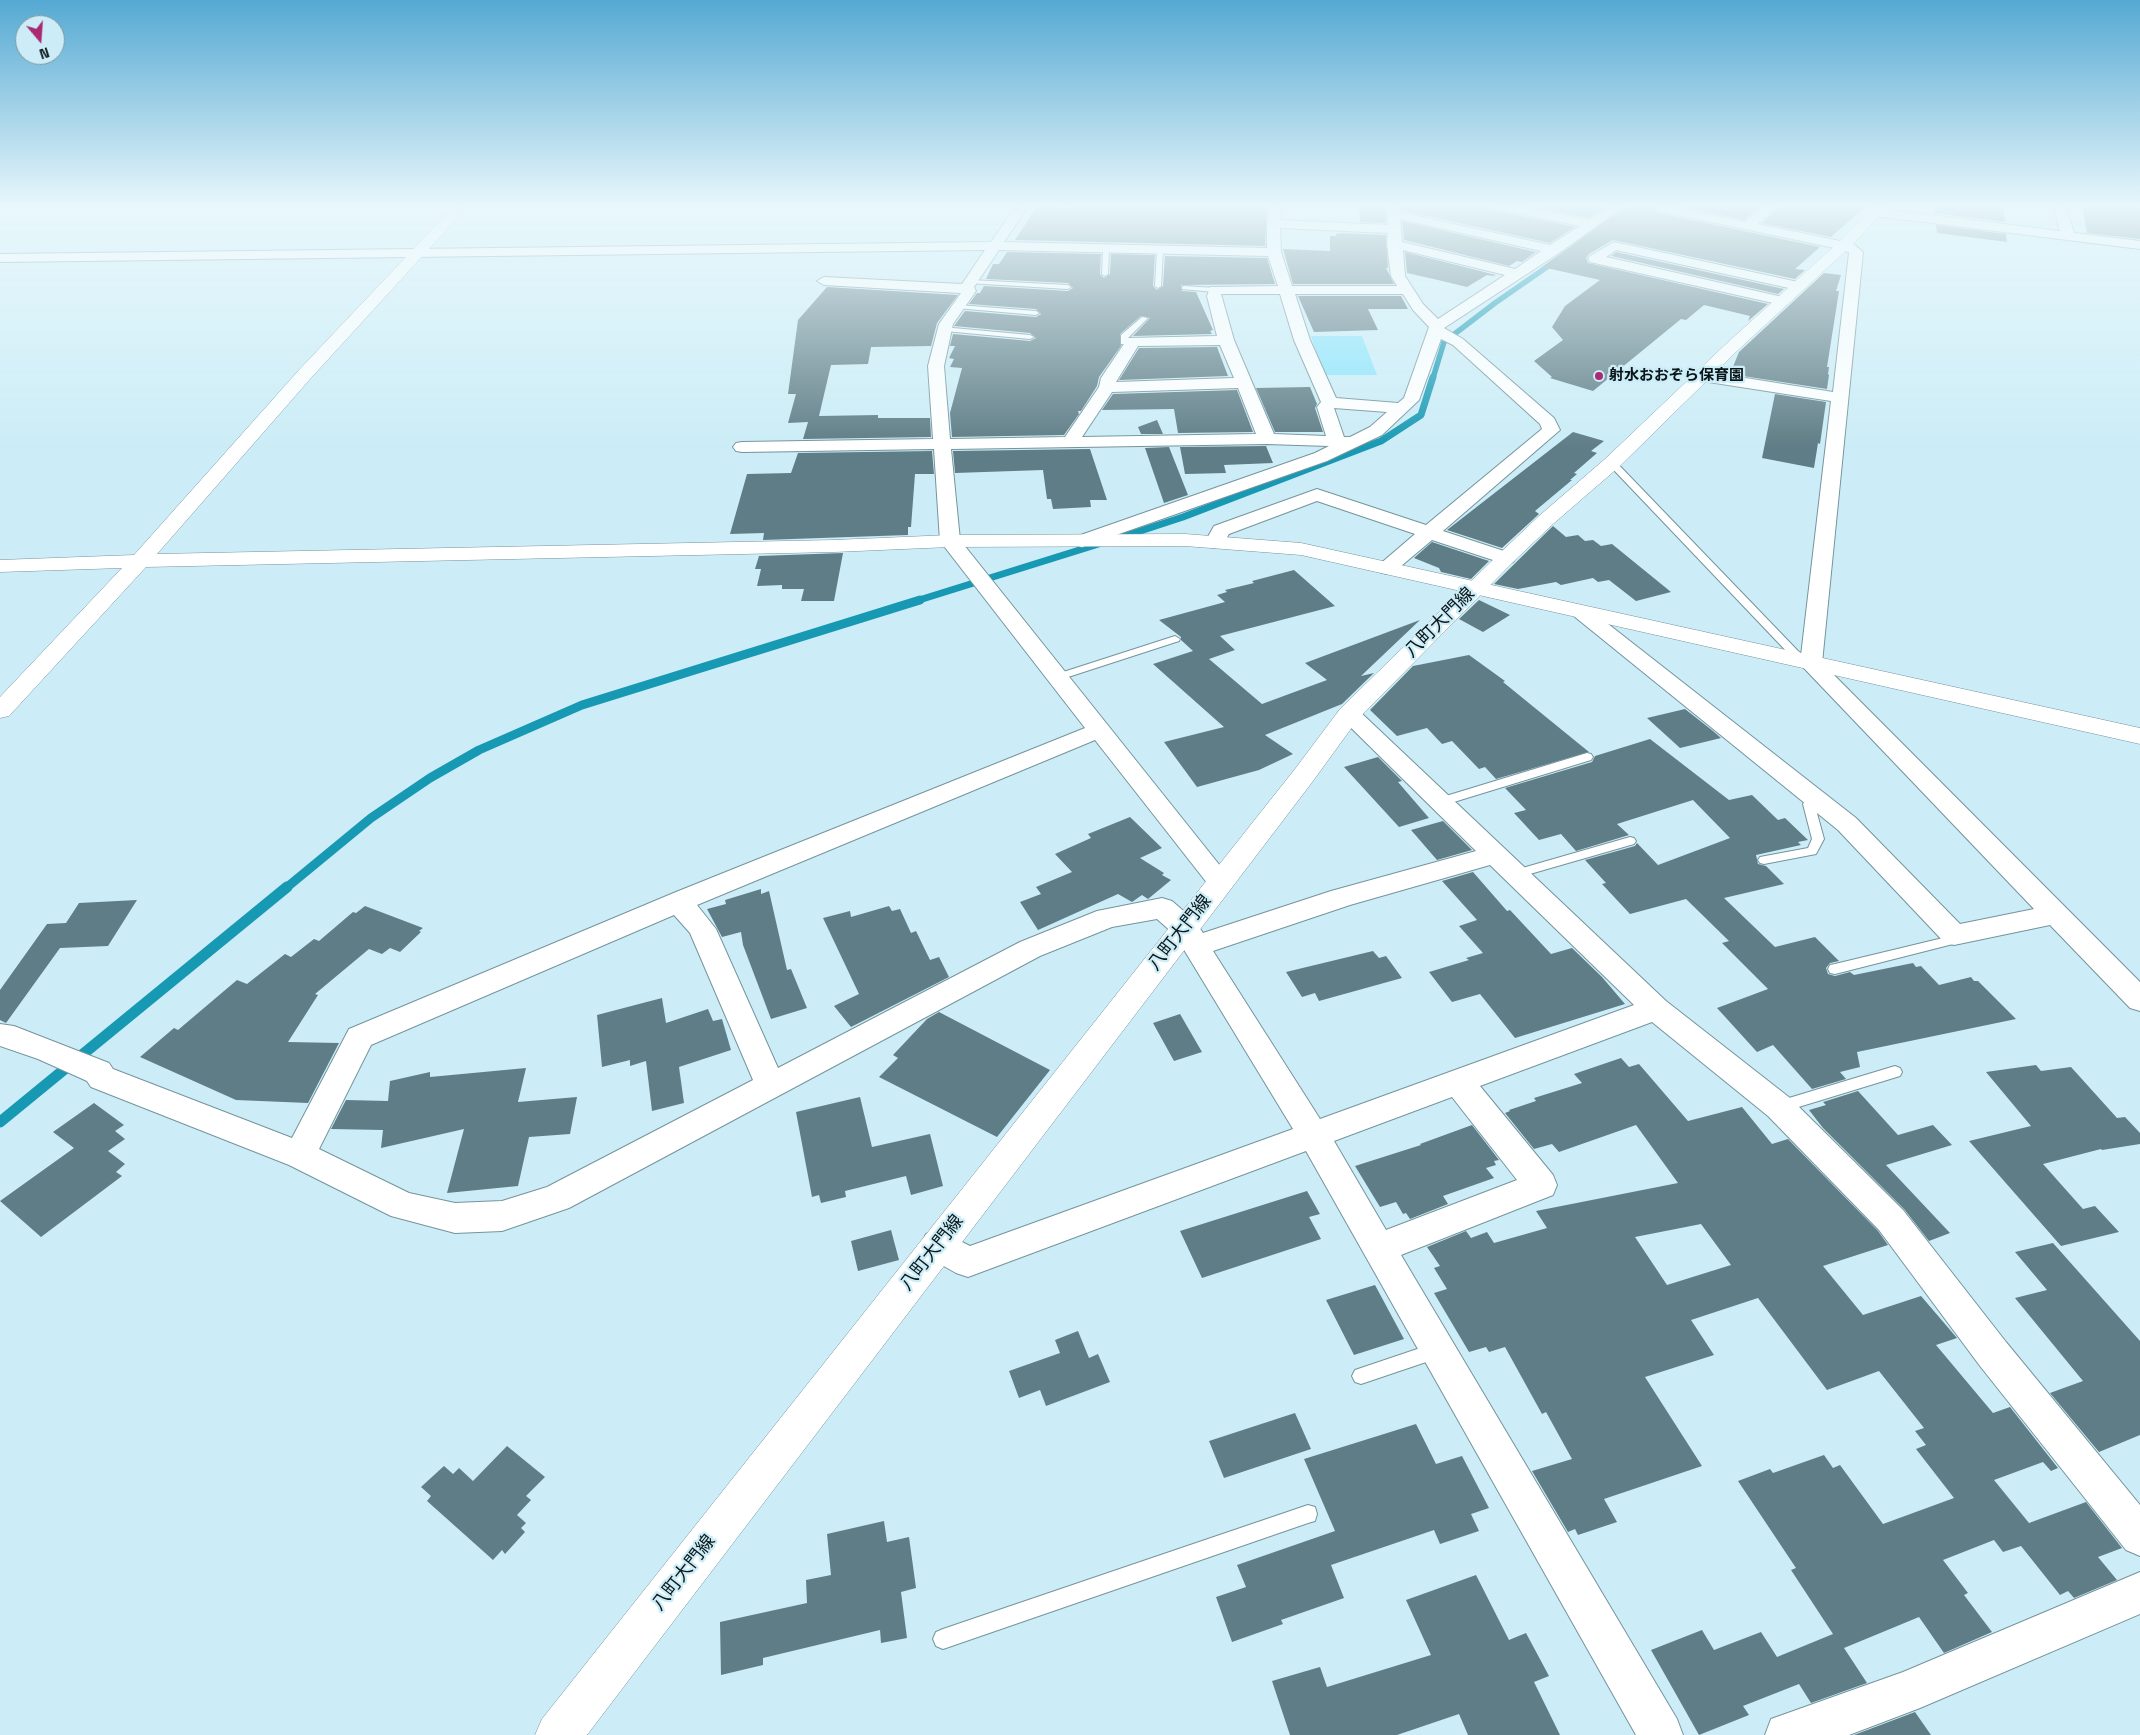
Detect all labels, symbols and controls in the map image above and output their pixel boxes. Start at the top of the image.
north arrow [15,15,65,65]
text: N [37,43,52,63]
place label: 射水おおぞら保育園 [1609,367,1744,385]
marker: 射水おおぞら保育園 [1593,370,1605,382]
street label: 八町大門線 [1401,584,1479,662]
street label: 八町大門線 [1144,891,1216,975]
street label: 八町大門線 [896,1211,968,1295]
street label: 八町大門線 [648,1531,720,1615]

